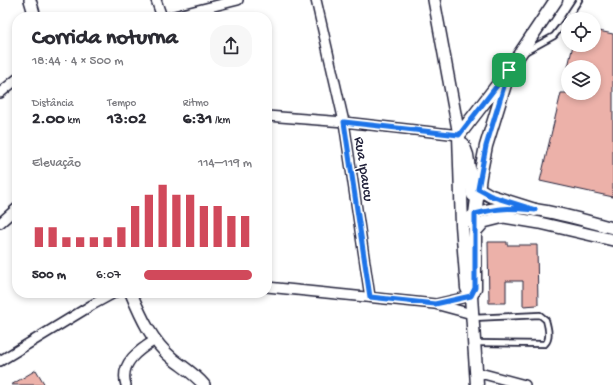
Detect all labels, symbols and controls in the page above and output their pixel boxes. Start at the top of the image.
map controls [561,12,601,100]
button: locate [561,12,601,52]
button: share [210,25,252,67]
text: Corrida noturna [32,26,178,52]
pin [492,53,526,87]
text: 18:44 · 4 × 500 m [32,54,124,69]
icon: arrive [498,59,520,81]
button: layers [561,60,601,100]
text: Distância [32,98,74,110]
text: Tempo [107,98,136,110]
text: Ritmo [183,98,209,110]
text: 2.00 [32,110,65,130]
text: 13:02 [107,110,146,130]
text: 6:31 [183,110,212,130]
text: km [65,115,80,127]
text: /km [212,115,230,127]
street label: Rua Ipaucu [349,136,377,203]
text: Elevação [32,156,81,171]
text: 114–119 m [198,156,252,171]
text: 500 m [32,268,66,283]
text: 6:07 [96,268,121,283]

